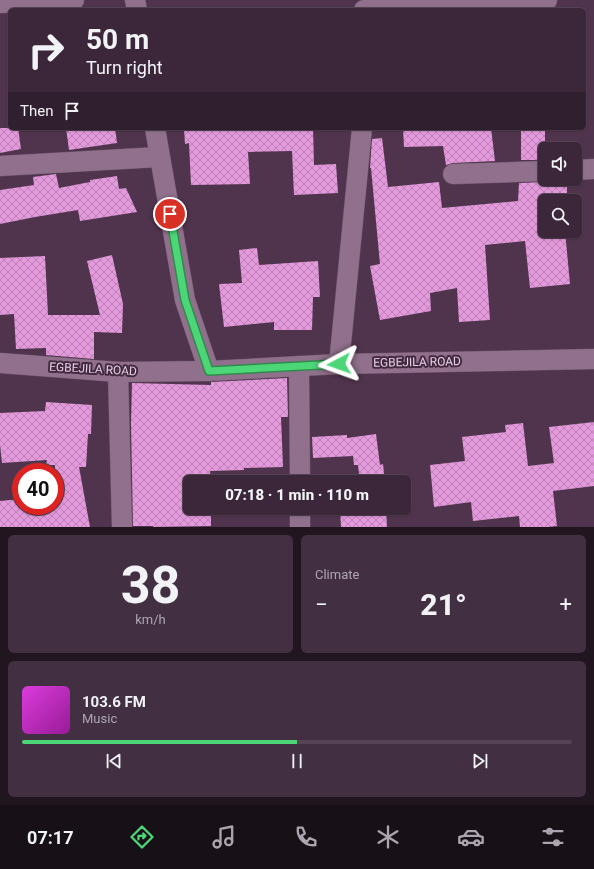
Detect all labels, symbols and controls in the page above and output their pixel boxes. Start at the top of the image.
text: 50 m [86,23,149,56]
icon: right [20,24,72,76]
text: Turn right [86,57,163,78]
icon: arrive [61,100,83,122]
text: Then [20,102,53,120]
map controls [538,142,582,238]
button: sound [538,142,582,186]
button: search [538,194,582,238]
pin [153,197,187,231]
icon: arrive [159,203,181,225]
position arrow [318,343,360,385]
street label: EGBEJILA ROAD [373,354,461,370]
street label: EGBEJILA ROAD [49,360,137,378]
speed limit sign: 40 [12,463,64,515]
text: 07:18 · 1 min · 110 m [225,486,369,504]
text: 38 [121,555,180,616]
text: Climate [315,567,359,582]
text: 21° [420,587,467,622]
text: − [315,592,328,617]
text: + [560,592,572,617]
text: km/h [135,612,166,627]
text: 103.6 FM [82,693,146,711]
text: Music [82,711,117,726]
icon: previous [103,750,125,772]
icon: pause [286,750,308,772]
icon: next [469,750,491,772]
icon: directions [128,823,156,851]
icon: music [210,823,238,851]
icon: phone [292,823,320,851]
icon: climate [374,823,402,851]
icon: car [457,823,485,851]
icon: filters [539,823,567,851]
text: 07:17 [27,827,74,848]

